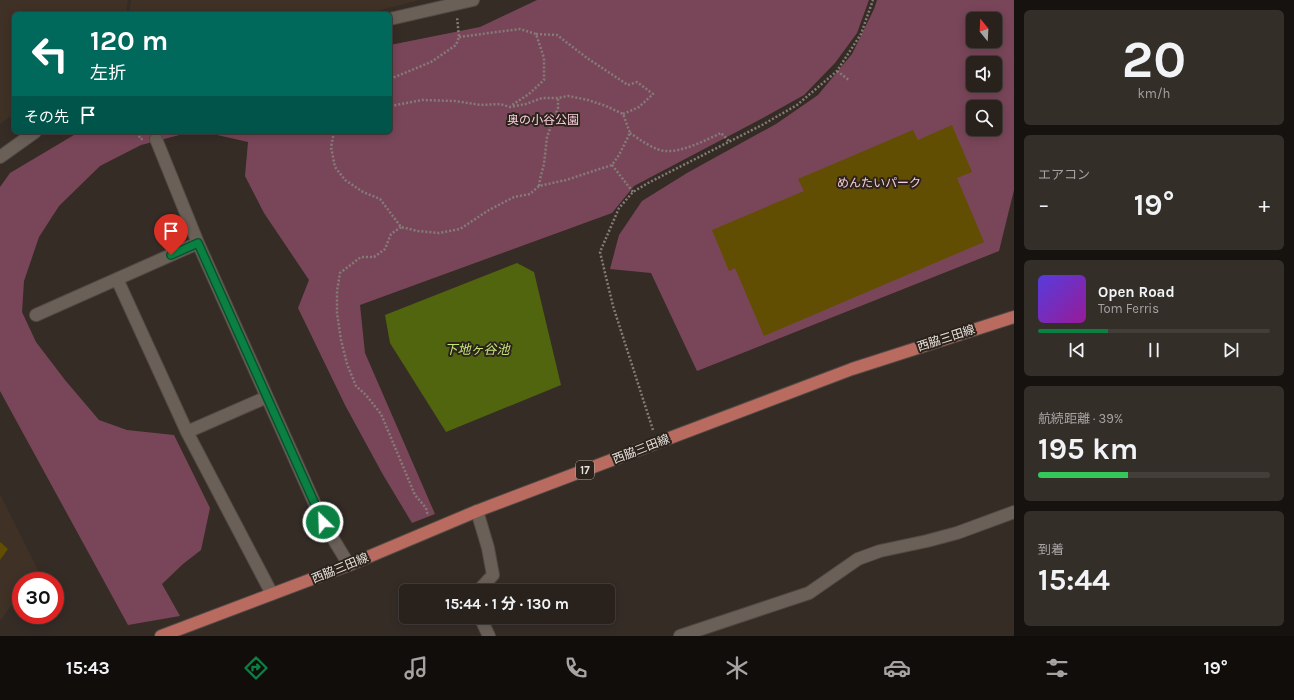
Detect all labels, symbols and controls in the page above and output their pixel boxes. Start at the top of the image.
north arrow [966,12,1002,48]
map controls [966,12,1002,136]
text: 120 m [90,24,168,57]
icon: left [24,28,76,80]
text: 20 [1122,29,1186,90]
button: sound [966,56,1002,92]
text: 左折 [90,62,126,84]
text: km/h [1138,86,1170,101]
button: search [966,100,1002,136]
icon: arrive [77,104,99,126]
text: その先 [24,108,69,126]
park label: 奥の小谷公園 [507,113,579,127]
text: エアコン [1038,167,1090,182]
park label: めんたいパーク [837,176,921,190]
text: 19° [1134,187,1174,223]
text: − [1038,192,1050,218]
text: + [1258,192,1270,218]
pin [154,214,188,255]
icon: arrive [160,220,182,242]
text: Open Road [1098,283,1175,301]
text: Tom Ferris [1098,301,1159,316]
street label: 西脇三田線 [915,322,977,354]
icon: previous [1066,339,1088,361]
icon: pause [1143,339,1165,361]
icon: next [1220,339,1242,361]
water label: 下地ヶ谷池 [444,342,511,357]
text: 航続距離 · 39% [1038,411,1123,426]
text: 195 km [1038,431,1138,467]
street label: 西脇三田線 [610,432,672,466]
road number: 17 [576,461,594,479]
position arrow [302,501,344,543]
text: 到着 [1038,542,1064,557]
street label: 西脇三田線 [310,550,370,586]
text: 15:44 [1038,562,1110,598]
speed limit sign: 30 [12,572,64,624]
text: 15:44 · 1 分 · 130 m [445,595,569,613]
icon: directions [242,654,270,682]
icon: music [402,654,430,682]
icon: phone [562,654,590,682]
icon: climate [723,654,751,682]
icon: car [883,654,911,682]
icon: filters [1043,654,1071,682]
text: 15:43 [66,657,110,679]
text: 19° [1203,657,1228,679]

